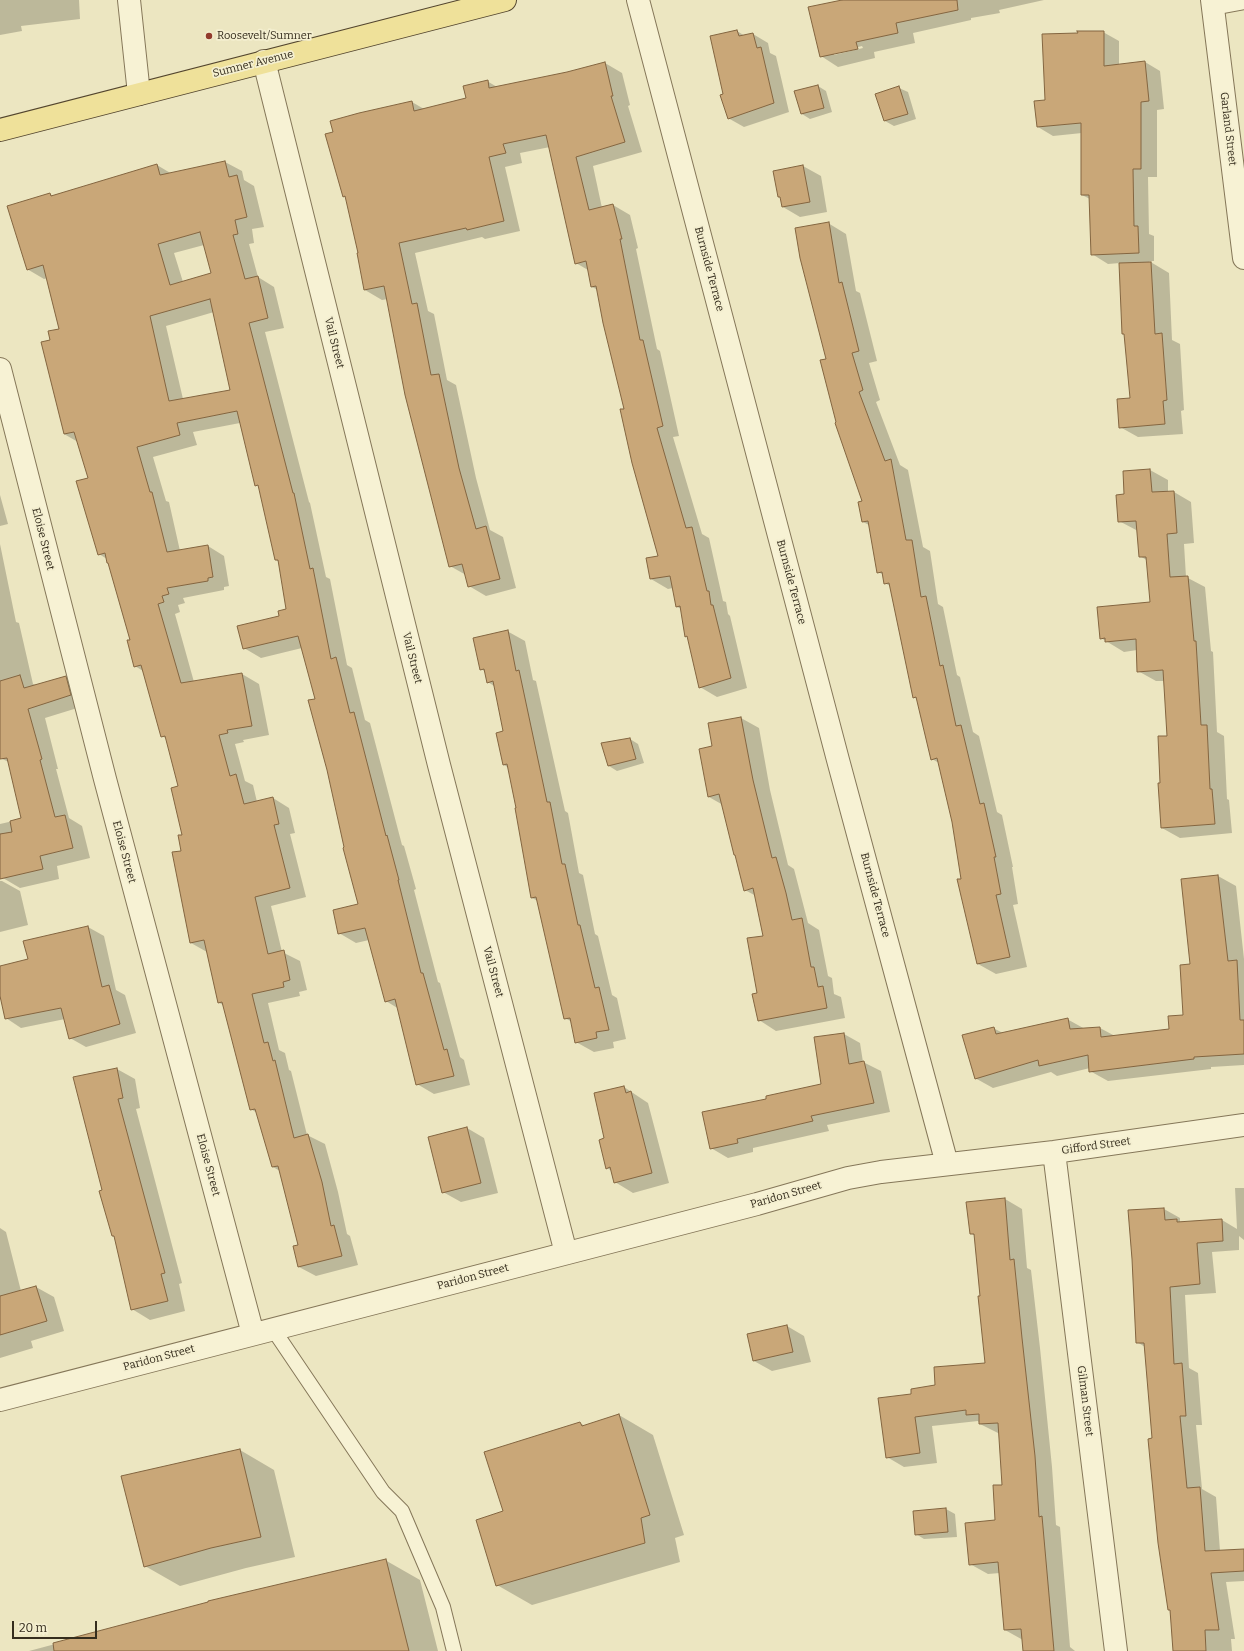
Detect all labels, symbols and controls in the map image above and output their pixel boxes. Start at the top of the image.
place label: Roosevelt/Sumner [217,29,312,43]
marker: Roosevelt/Sumner [204,31,214,41]
street label: Sumner Avenue [211,48,295,80]
street label: Garland Street [1217,91,1239,167]
street label: Burnside Terrace [691,225,727,313]
street label: Vail Street [321,316,347,370]
street label: Eloise Street [29,506,57,572]
street label: Burnside Terrace [773,538,809,626]
street label: Vail Street [399,631,425,685]
street label: Eloise Street [109,819,139,885]
street label: Burnside Terrace [857,851,893,939]
street label: Vail Street [480,945,506,999]
street label: Eloise Street [193,1132,223,1198]
street label: Gifford Street [1061,1135,1131,1157]
street label: Paridon Street [749,1179,823,1211]
street label: Paridon Street [436,1261,510,1293]
street label: Paridon Street [122,1342,196,1374]
street label: Gilman Street [1074,1365,1096,1437]
scale bar [14,1613,99,1639]
text: 20 m [19,1621,47,1635]

